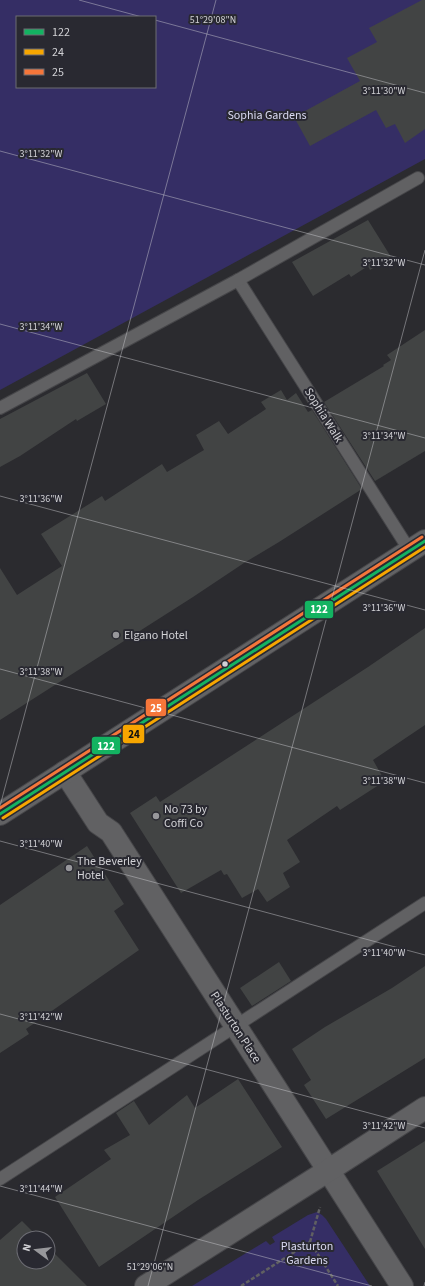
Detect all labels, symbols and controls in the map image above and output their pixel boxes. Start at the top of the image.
text: 51°29'08"N [190,13,236,27]
legend [16,16,156,88]
text: 122 [52,24,70,41]
text: 24 [52,44,64,61]
text: 25 [52,64,64,81]
text: 3°11'30"W [363,84,406,98]
park label: Sophia Gardens [227,107,307,124]
text: 3°11'32"W [20,147,63,161]
text: 3°11'32"W [363,256,406,270]
text: 3°11'34"W [20,320,63,334]
street label: Sophia Walk [300,385,347,446]
text: 3°11'34"W [363,429,406,443]
text: 3°11'36"W [20,492,63,506]
line badge: 122 [304,600,334,619]
text: 3°11'36"W [363,601,406,615]
text: 122 [310,602,328,617]
place label: Elgano Hotel [124,627,188,644]
marker: Elgano Hotel [111,630,121,640]
unlabelled marker [220,659,230,669]
text: 3°11'38"W [20,665,63,679]
line badge: 25 [145,698,167,717]
text: 25 [150,701,162,716]
line badge: 24 [122,724,145,744]
text: 24 [128,727,140,742]
line badge: 122 [91,736,121,755]
text: 122 [97,739,115,754]
text: 3°11'38"W [363,774,406,788]
place label: No 73 by Coffi Co [164,801,208,832]
marker: No 73 by Coffi Co [151,811,161,821]
text: 3°11'40"W [20,837,63,851]
place label: The Beverley Hotel [77,853,142,884]
marker: The Beverley Hotel [64,863,74,873]
text: 3°11'40"W [363,946,406,960]
street label: Plasturton Place [206,988,265,1066]
text: 3°11'42"W [20,1010,63,1024]
text: 3°11'42"W [363,1119,406,1133]
text: 3°11'44"W [20,1182,63,1196]
north arrow [16,1230,56,1270]
park label: Plasturton Gardens [281,1238,333,1269]
text: N [19,1242,35,1253]
text: 51°29'06"N [127,1260,173,1274]

